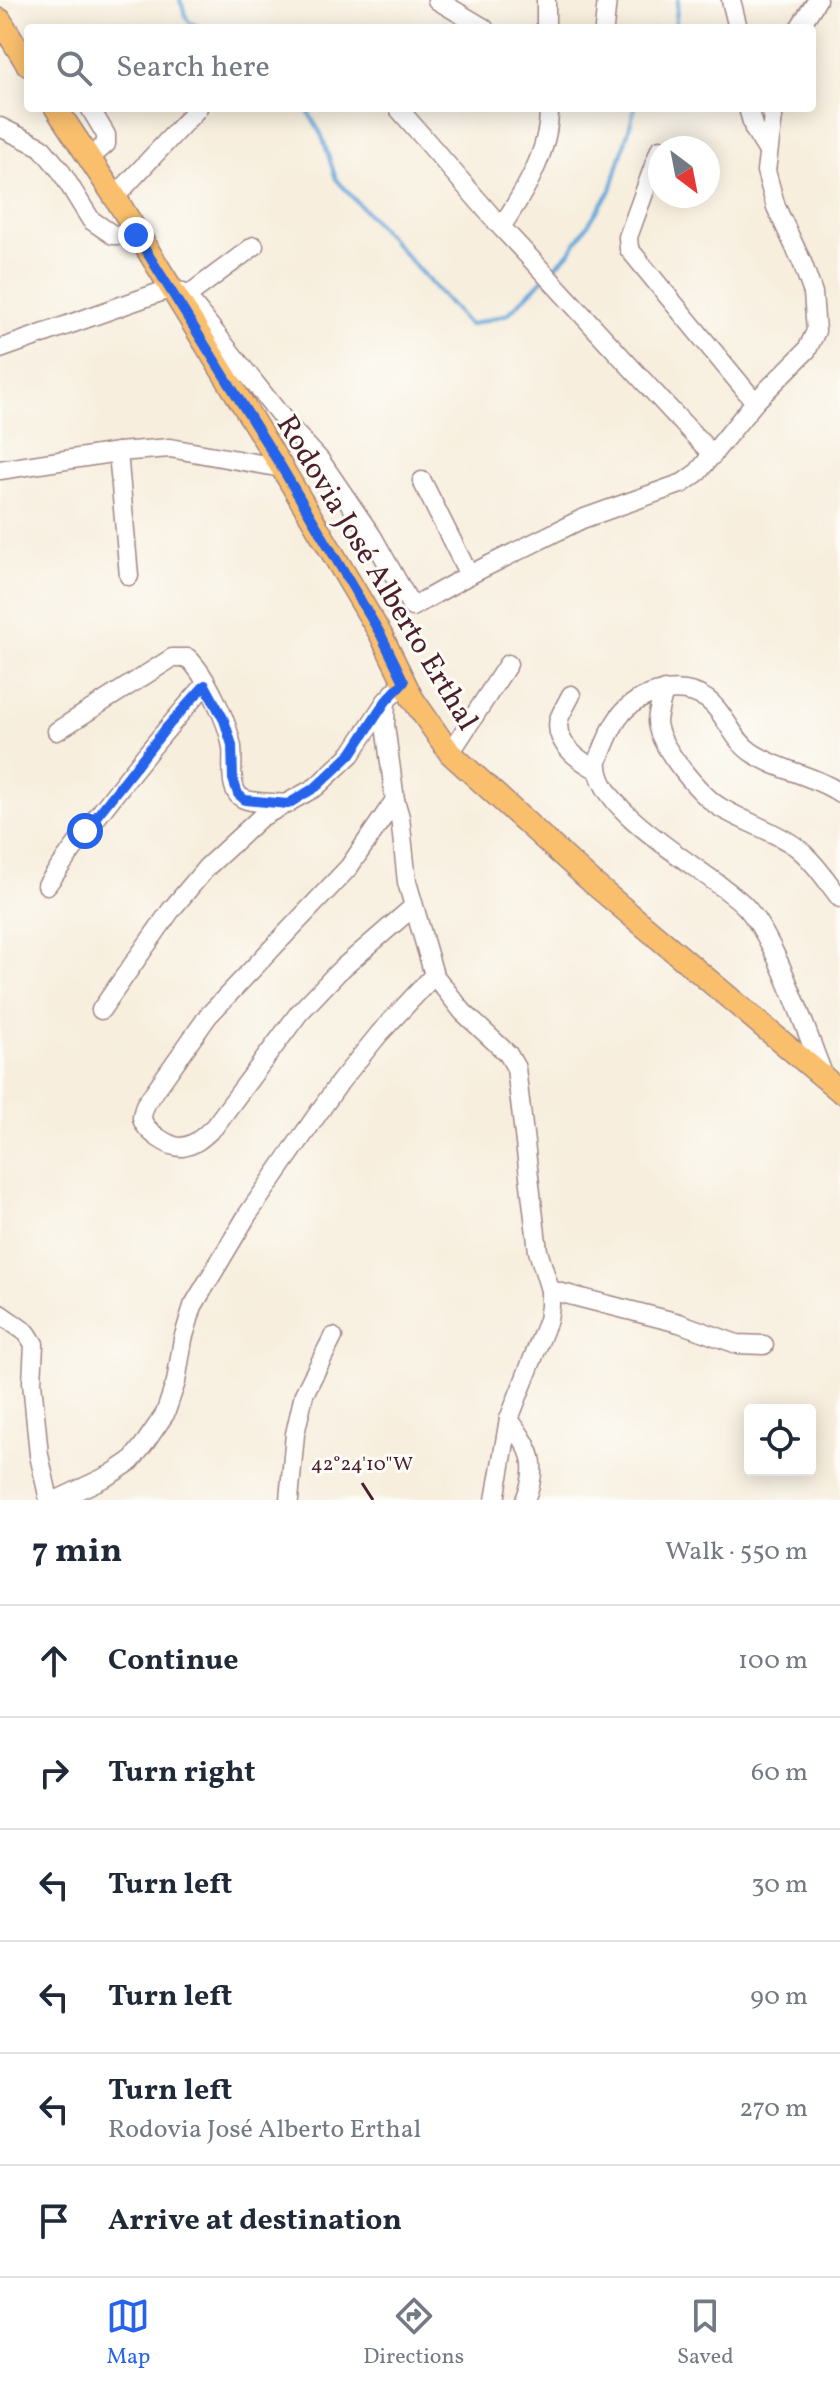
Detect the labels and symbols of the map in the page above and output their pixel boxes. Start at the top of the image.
north arrow [648,136,720,208]
route end [118,217,154,253]
street label: Rodovia José Alberto Erthal [265,407,487,739]
route start [67,813,103,849]
text: 42°24'10"W [311,1451,413,1479]

